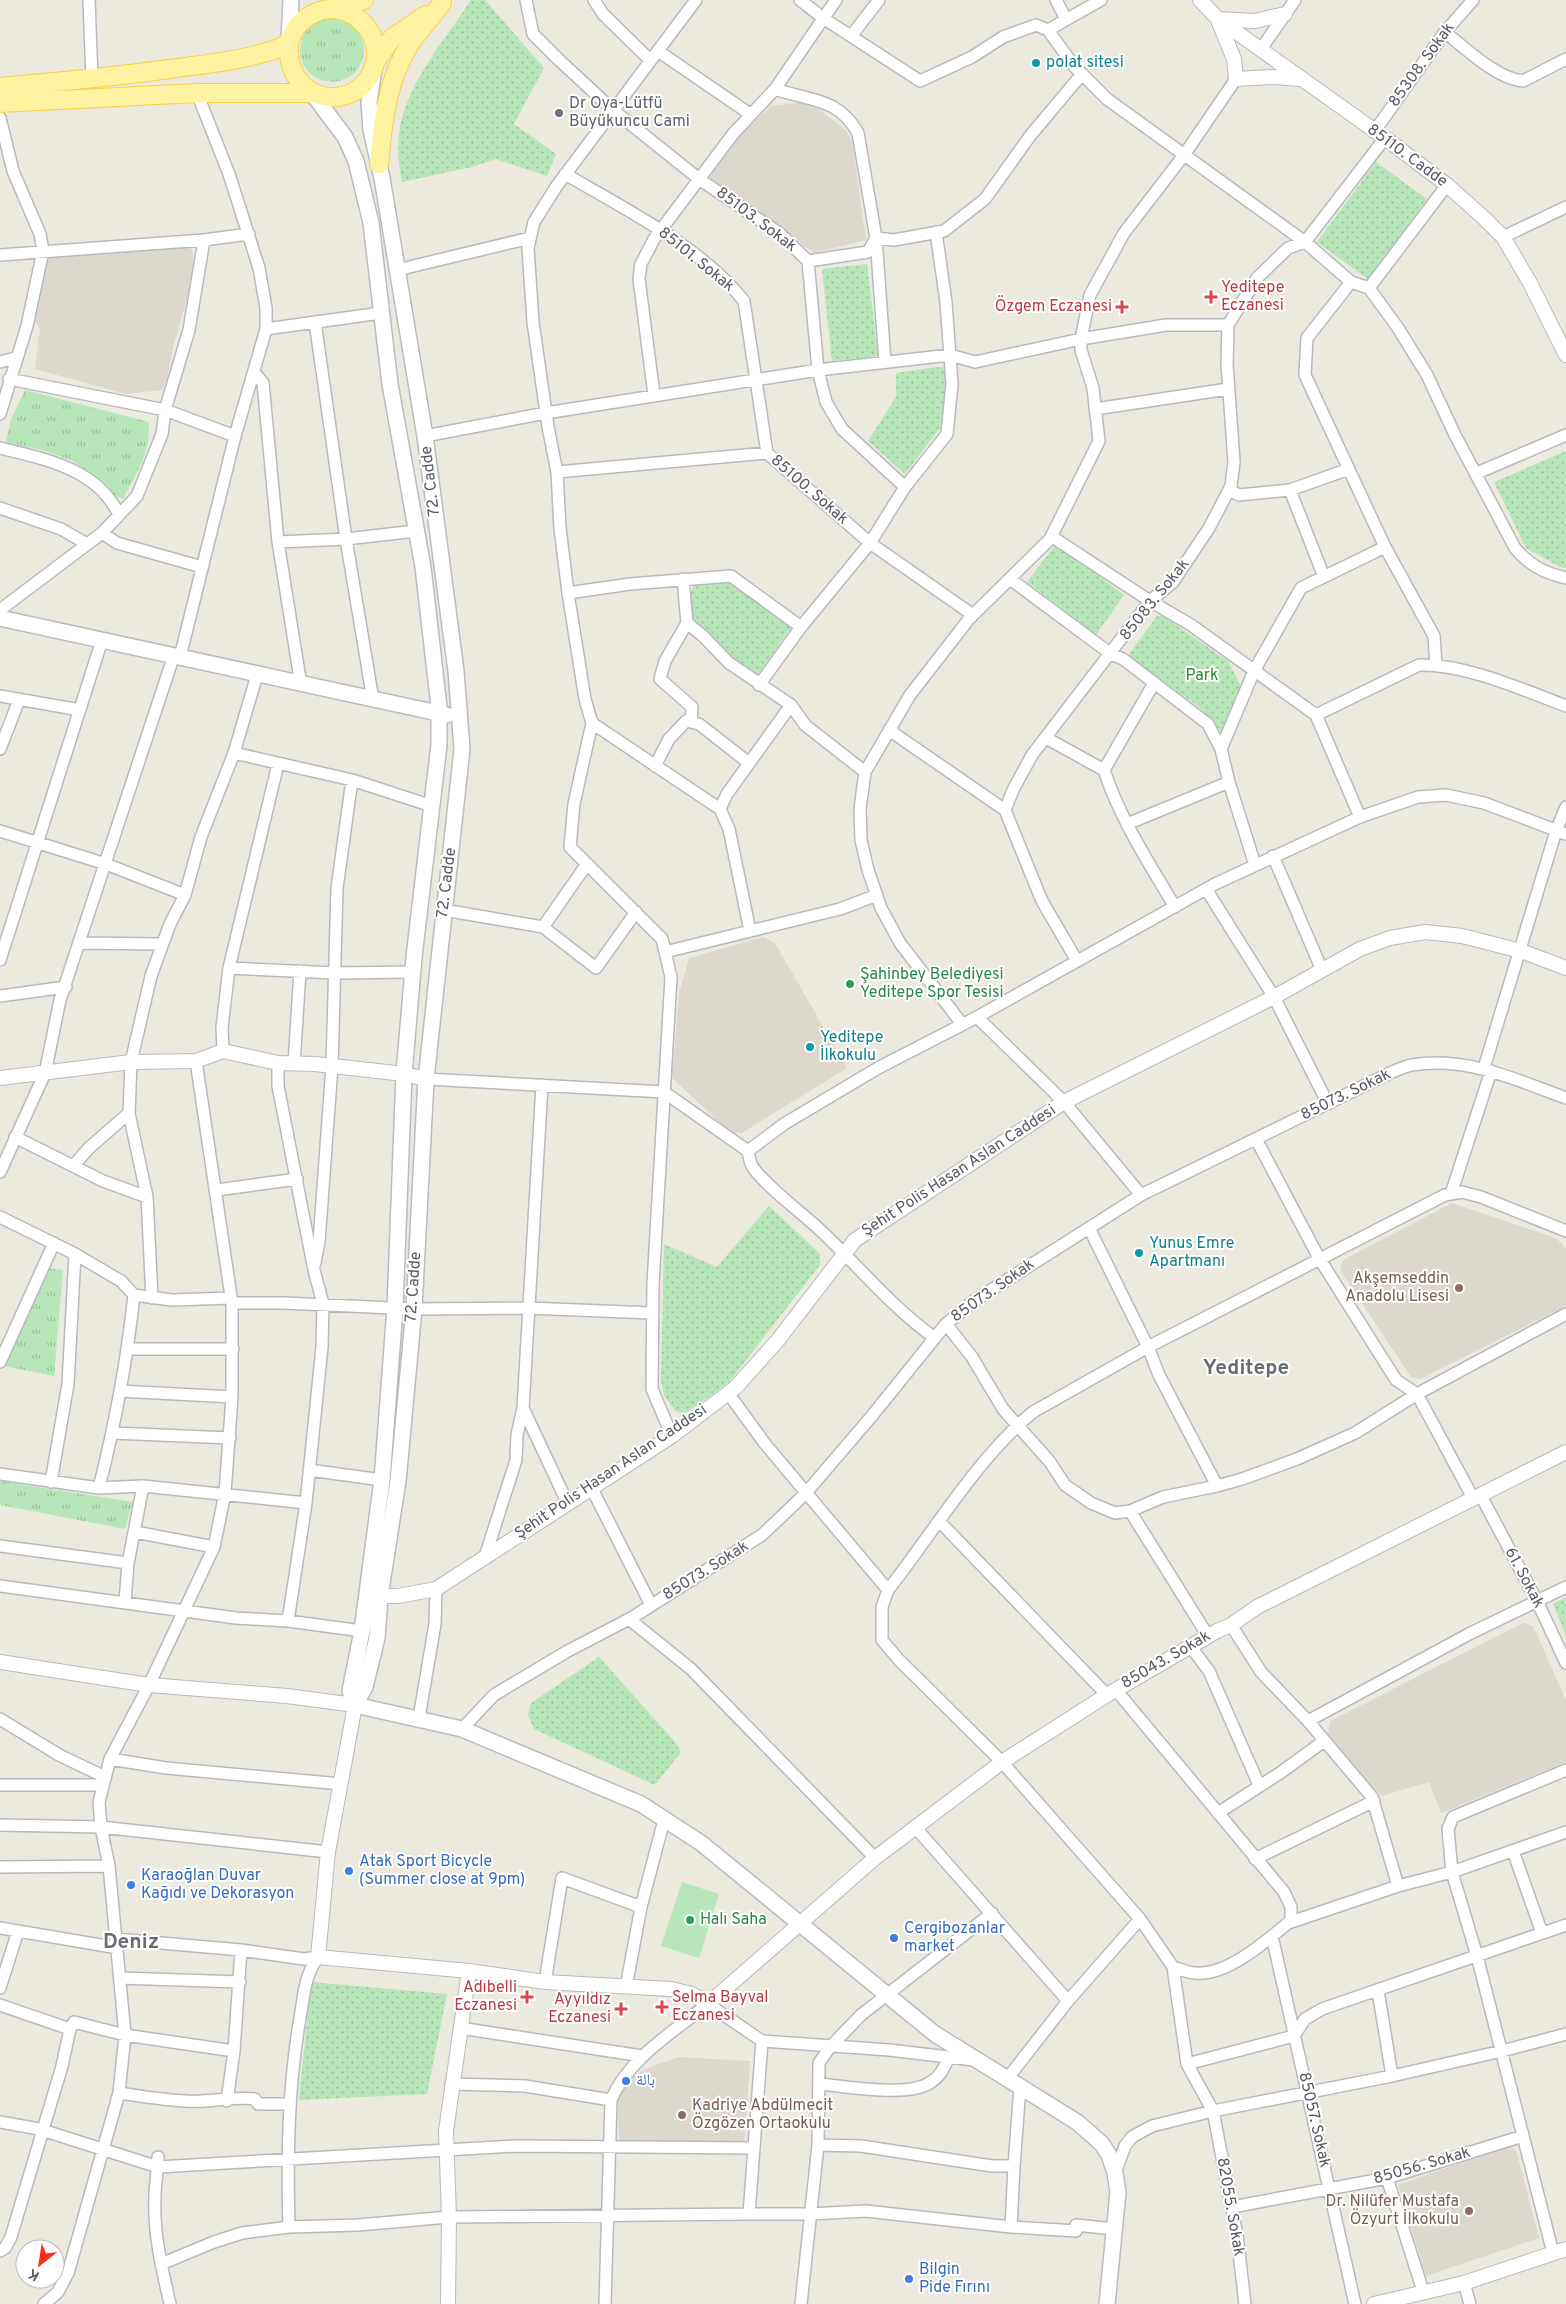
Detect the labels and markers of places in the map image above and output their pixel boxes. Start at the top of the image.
place label: polat sitesi [1046,53,1124,73]
marker: polat sitesi [1030,57,1042,69]
place label: Dr Oya-Lütfü Büyükuncu Cami [569,94,690,132]
marker: Dr Oya-Lütfü Büyükuncu Cami [553,107,565,119]
place label: Yeditepe Eczanesi [1221,278,1284,316]
marker: Yeditepe Eczanesi [1205,291,1217,303]
place label: Özgem Eczanesi [995,295,1112,317]
marker: Özgem Eczanesi [1116,301,1128,313]
place label: Şahinbey Belediyesi Yeditepe Spor Tesisi [860,965,1004,1003]
marker: Şahinbey Belediyesi Yeditepe Spor Tesisi [844,978,856,990]
place label: Yeditepe İlkokulu [820,1028,883,1066]
marker: Yeditepe İlkokulu [804,1041,816,1053]
place label: Yunus Emre Apartmanı [1149,1234,1234,1272]
marker: Yunus Emre Apartmanı [1133,1247,1145,1259]
place label: Akşemseddin Anadolu Lisesi [1345,1269,1449,1307]
marker: Akşemseddin Anadolu Lisesi [1453,1282,1465,1294]
place label: Atak Sport Bicycle (Summer close at 9pm) [359,1852,525,1890]
marker: Atak Sport Bicycle (Summer close at 9pm) [343,1865,355,1877]
place label: Karaoğlan Duvar Kağıdı ve Dekorasyon [141,1866,294,1904]
marker: Karaoğlan Duvar Kağıdı ve Dekorasyon [125,1879,137,1891]
place label: Halı Saha [700,1910,767,1930]
marker: Halı Saha [684,1914,696,1926]
place label: Cergibozanlar market [904,1919,1005,1957]
marker: Cergibozanlar market [888,1932,900,1944]
place label: Adıbelli Eczanesi [454,1978,517,2016]
place label: Selma Bayval Eczanesi [672,1988,768,2026]
place label: Ayyıldız Eczanesi [548,1990,611,2028]
marker: Adıbelli Eczanesi [521,1991,533,2003]
marker: Selma Bayval Eczanesi [656,2001,668,2013]
marker: Ayyıldız Eczanesi [615,2003,627,2015]
place label: بالة [636,2071,655,2091]
marker: بالة [620,2075,632,2087]
place label: Kadriye Abdülmecit Özgözen Ortaokulu [692,2096,833,2134]
marker: Kadriye Abdülmecit Özgözen Ortaokulu [676,2109,688,2121]
place label: Dr. Nilüfer Mustafa Özyurt İlkokulu [1325,2192,1459,2230]
marker: Dr. Nilüfer Mustafa Özyurt İlkokulu [1463,2205,1475,2217]
place label: Bilgin Pide Fırını [919,2260,990,2298]
marker: Bilgin Pide Fırını [903,2273,915,2285]

